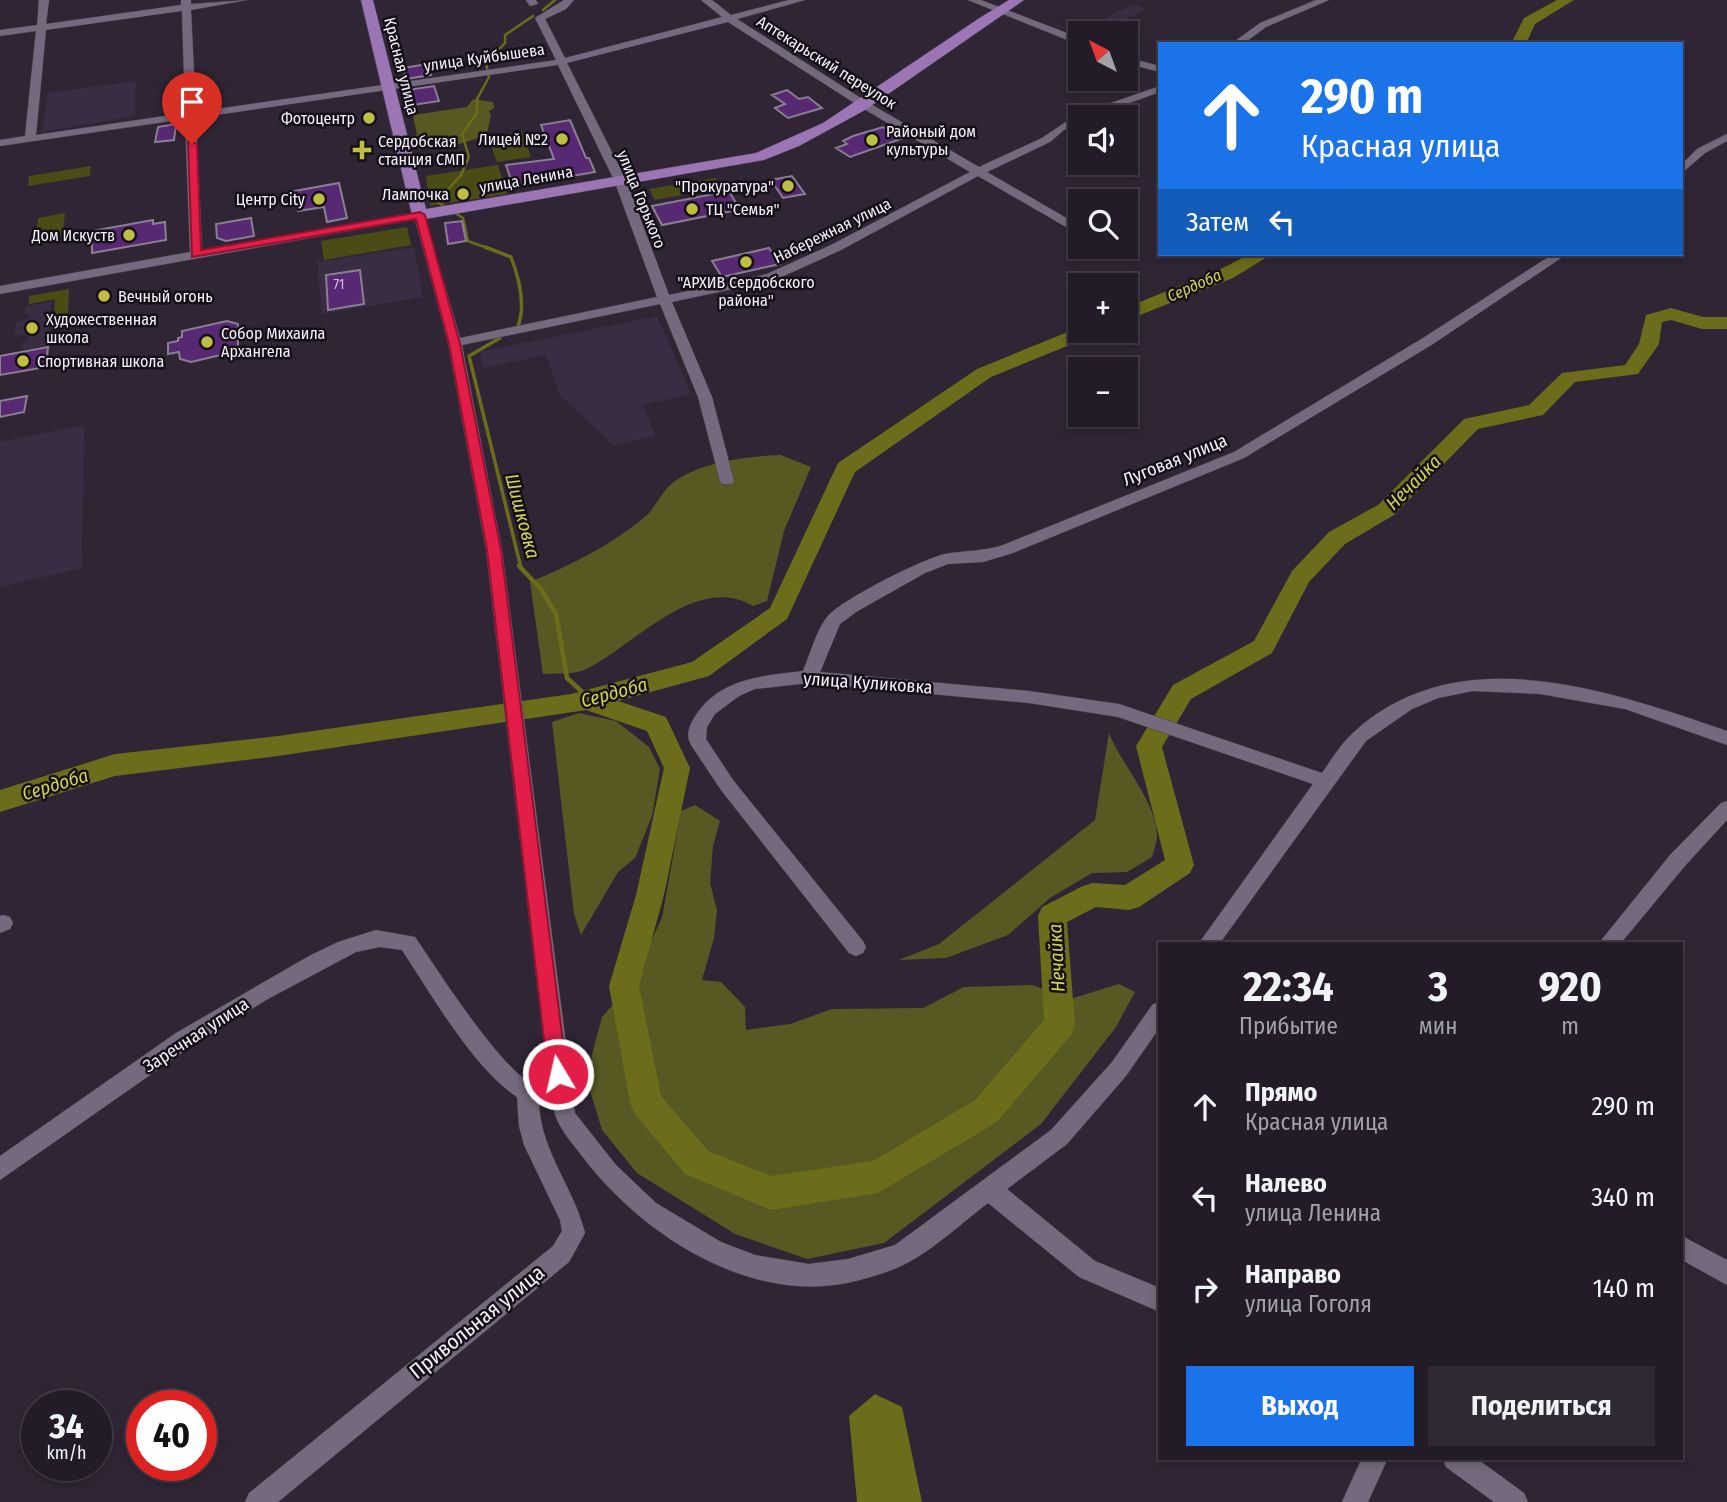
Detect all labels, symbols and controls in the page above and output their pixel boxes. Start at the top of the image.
street label: Аптекарьский переулок [753,12,900,113]
street label: Красная улица [380,15,423,117]
north arrow [1068,21,1138,91]
map controls [1068,21,1138,427]
street label: улица Куйбышева [422,40,546,75]
text: 290 m [1301,67,1423,126]
icon: ahead [1186,70,1277,161]
pin [162,72,222,144]
icon: arrive [173,83,211,121]
button: sound [1068,105,1138,175]
place label: Фотоцентр [281,109,355,128]
marker: Фотоцентр [361,110,377,126]
place label: Районый дом культуры [886,122,976,159]
text: Красная улица [1301,127,1501,165]
place label: Лицей №2 [478,130,548,149]
marker: Лицей №2 [554,131,570,147]
place label: Сердобская станция СМП [378,132,465,169]
marker: Районый дом культуры [864,132,880,148]
marker: Сердобская станция СМП [352,140,372,160]
street label: улица Горького [613,147,670,251]
street label: улица Ленина [478,162,574,197]
place label: "Прокуратура" [675,177,774,196]
marker: "Прокуратура" [780,178,796,194]
place label: Лампочка [382,185,449,204]
marker: Лампочка [455,186,471,202]
button: search [1068,189,1138,259]
place label: Центр City [236,190,306,209]
marker: Центр City [311,191,327,207]
street label: Набережная улица [770,194,894,267]
place label: ТЦ "Семья" [706,200,780,219]
marker: ТЦ "Семья" [684,201,700,217]
icon: left [1263,203,1301,241]
text: Затем [1186,207,1249,238]
place label: Дом Искуств [31,226,115,245]
marker: Дом Искуств [121,227,137,243]
marker: "АРХИВ Сердобского района" [738,254,754,270]
water label: Сердоба [1164,265,1224,306]
place label: "АРХИВ Сердобского района" [677,273,815,310]
button: + [1068,273,1138,343]
house number: 71 [334,276,344,293]
place label: Вечный огонь [118,287,213,306]
marker: Вечный огонь [96,288,112,304]
place label: Художественная школа [46,310,157,347]
marker: Художественная школа [24,320,40,336]
place label: Собор Михаила Архангела [221,324,326,361]
marker: Собор Михаила Архангела [199,334,215,350]
place label: Спортивная школа [37,352,164,371]
marker: Спортивная школа [15,353,31,369]
button: − [1068,357,1138,427]
street label: Луговая улица [1120,429,1231,491]
water label: Нечайка [1381,450,1446,515]
water label: Шишковка [500,471,545,561]
street label: улица Куликовка [803,668,933,698]
water label: Сердоба [578,673,650,712]
water label: Сердоба [19,764,91,805]
water label: Нечайка [1043,923,1070,993]
text: 22:34 [1243,962,1334,1012]
text: 3 [1428,962,1448,1012]
text: 920 [1538,962,1602,1012]
street label: Заречная улица [139,993,253,1077]
text: Прибытие [1239,1012,1338,1040]
text: мин [1419,1012,1457,1040]
text: m [1561,1012,1579,1040]
position arrow [521,1037,595,1111]
text: Прямо [1245,1077,1317,1108]
icon: ahead [1186,1088,1224,1126]
text: 290 m [1591,1091,1655,1122]
text: Красная улица [1245,1108,1388,1136]
text: Налево [1245,1168,1327,1199]
icon: left [1186,1179,1224,1217]
text: 340 m [1591,1182,1655,1213]
text: улица Ленина [1245,1199,1381,1227]
text: Направо [1245,1259,1341,1290]
street label: Привольная улица [404,1260,550,1384]
icon: right [1186,1270,1224,1308]
text: 140 m [1593,1273,1655,1304]
text: улица Гоголя [1245,1290,1372,1318]
button: Выход [1186,1366,1414,1446]
button: Поделиться [1428,1366,1655,1446]
speed limit sign: 40 [126,1390,217,1481]
text: 34 [49,1405,84,1447]
text: km/h [46,1442,87,1464]

